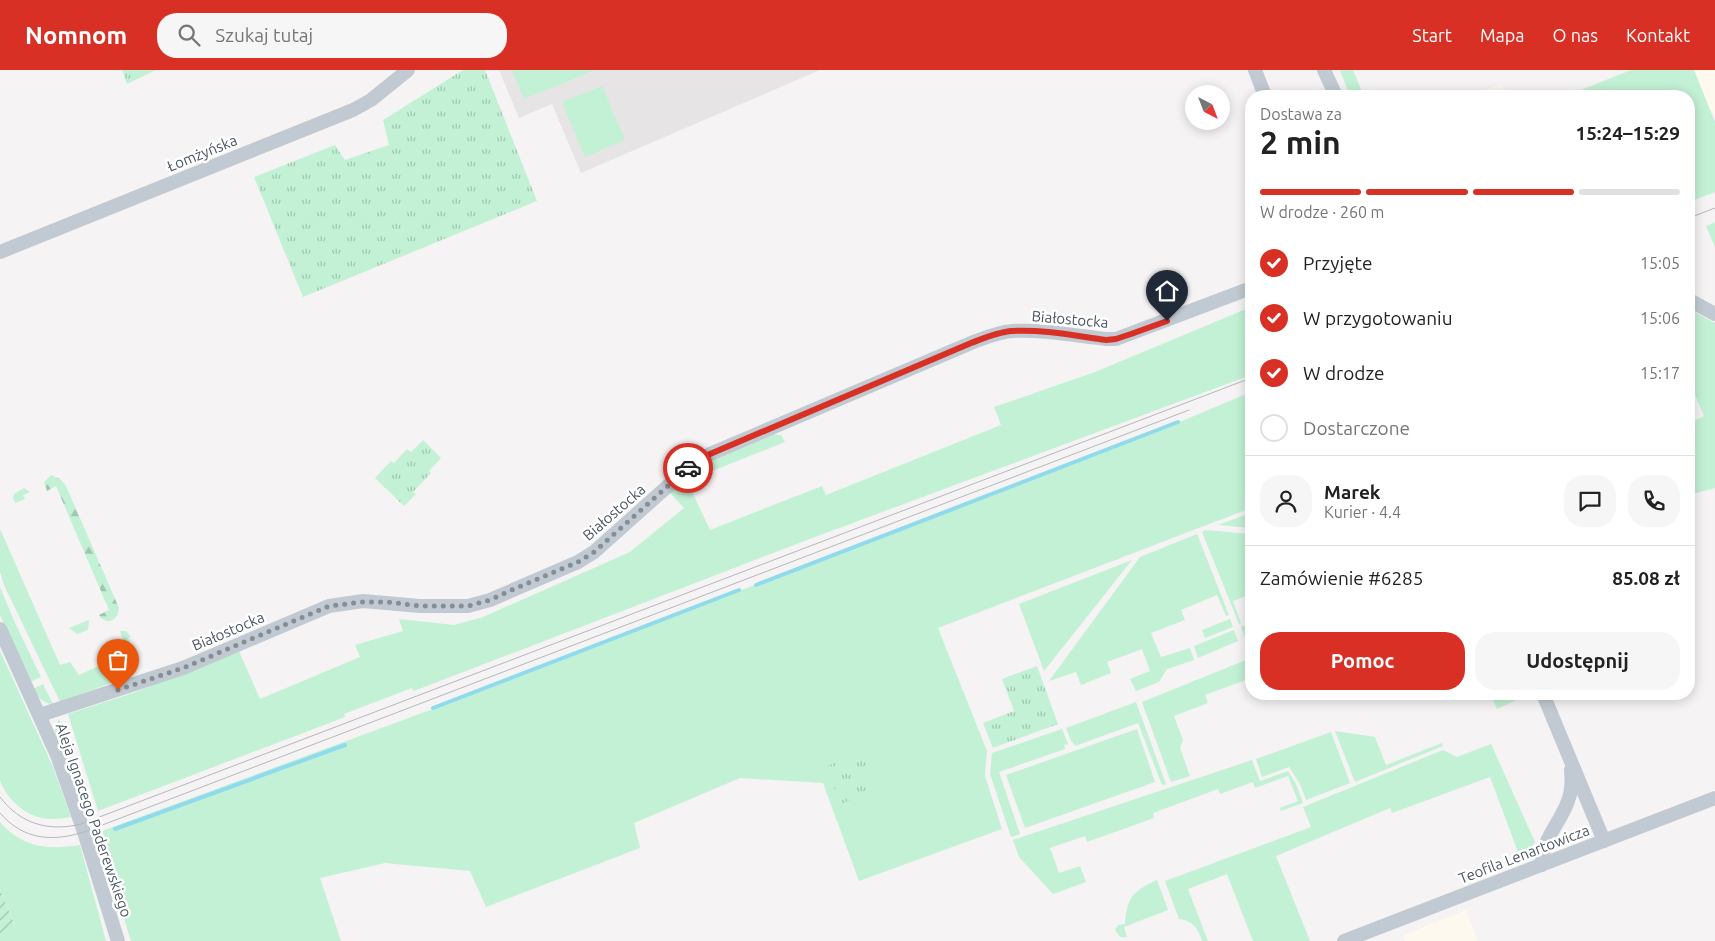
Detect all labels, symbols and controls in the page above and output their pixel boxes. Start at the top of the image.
search box [157,13,507,58]
icon: search [175,21,203,49]
text: Nomnom [25,22,127,49]
text: Szukaj tutaj [215,24,313,46]
text: Start [1412,25,1452,45]
text: Mapa [1480,25,1525,45]
text: O nas [1553,25,1598,45]
text: Kontakt [1626,25,1690,45]
north arrow [1185,85,1230,130]
map controls [1185,85,1230,130]
text: Dostawa za [1260,105,1342,123]
text: 15:24–15:29 [1575,122,1680,144]
text: 2 min [1260,124,1341,160]
street label: Łomżyńska [164,131,240,175]
text: W drodze · 260 m [1260,203,1384,221]
icon: check [1260,249,1288,277]
text: Przyjęte [1303,252,1373,274]
text: 15:05 [1640,254,1680,272]
pin [1146,270,1188,321]
icon: home [1153,277,1181,305]
icon: check [1260,304,1288,332]
street label: Białostocka [1031,307,1109,331]
text: W przygotowaniu [1303,307,1453,329]
text: 15:06 [1640,309,1680,327]
icon: check [1260,359,1288,387]
text: W drodze [1303,362,1385,384]
text: 15:17 [1640,364,1680,382]
text: Dostarczone [1303,417,1410,439]
courier [663,443,713,493]
icon: car [674,454,702,482]
button: person [1260,475,1312,527]
button: chat [1564,475,1616,527]
button: phone [1628,475,1680,527]
street label: Białostocka [579,480,649,544]
text: Marek [1324,481,1381,503]
text: Kurier · 4.4 [1324,503,1401,521]
text: Zamówienie #6285 [1260,567,1424,589]
text: 85.08 zł [1612,567,1680,589]
street label: Białostocka [189,608,267,654]
button: Pomoc [1260,632,1465,690]
button: Udostępnij [1475,632,1680,690]
pin [97,639,139,690]
icon: bag [104,646,132,674]
street label: Aleja Ignacego Paderewskiego [53,721,135,919]
street label: Teofila Lenartowicza [1456,821,1592,887]

